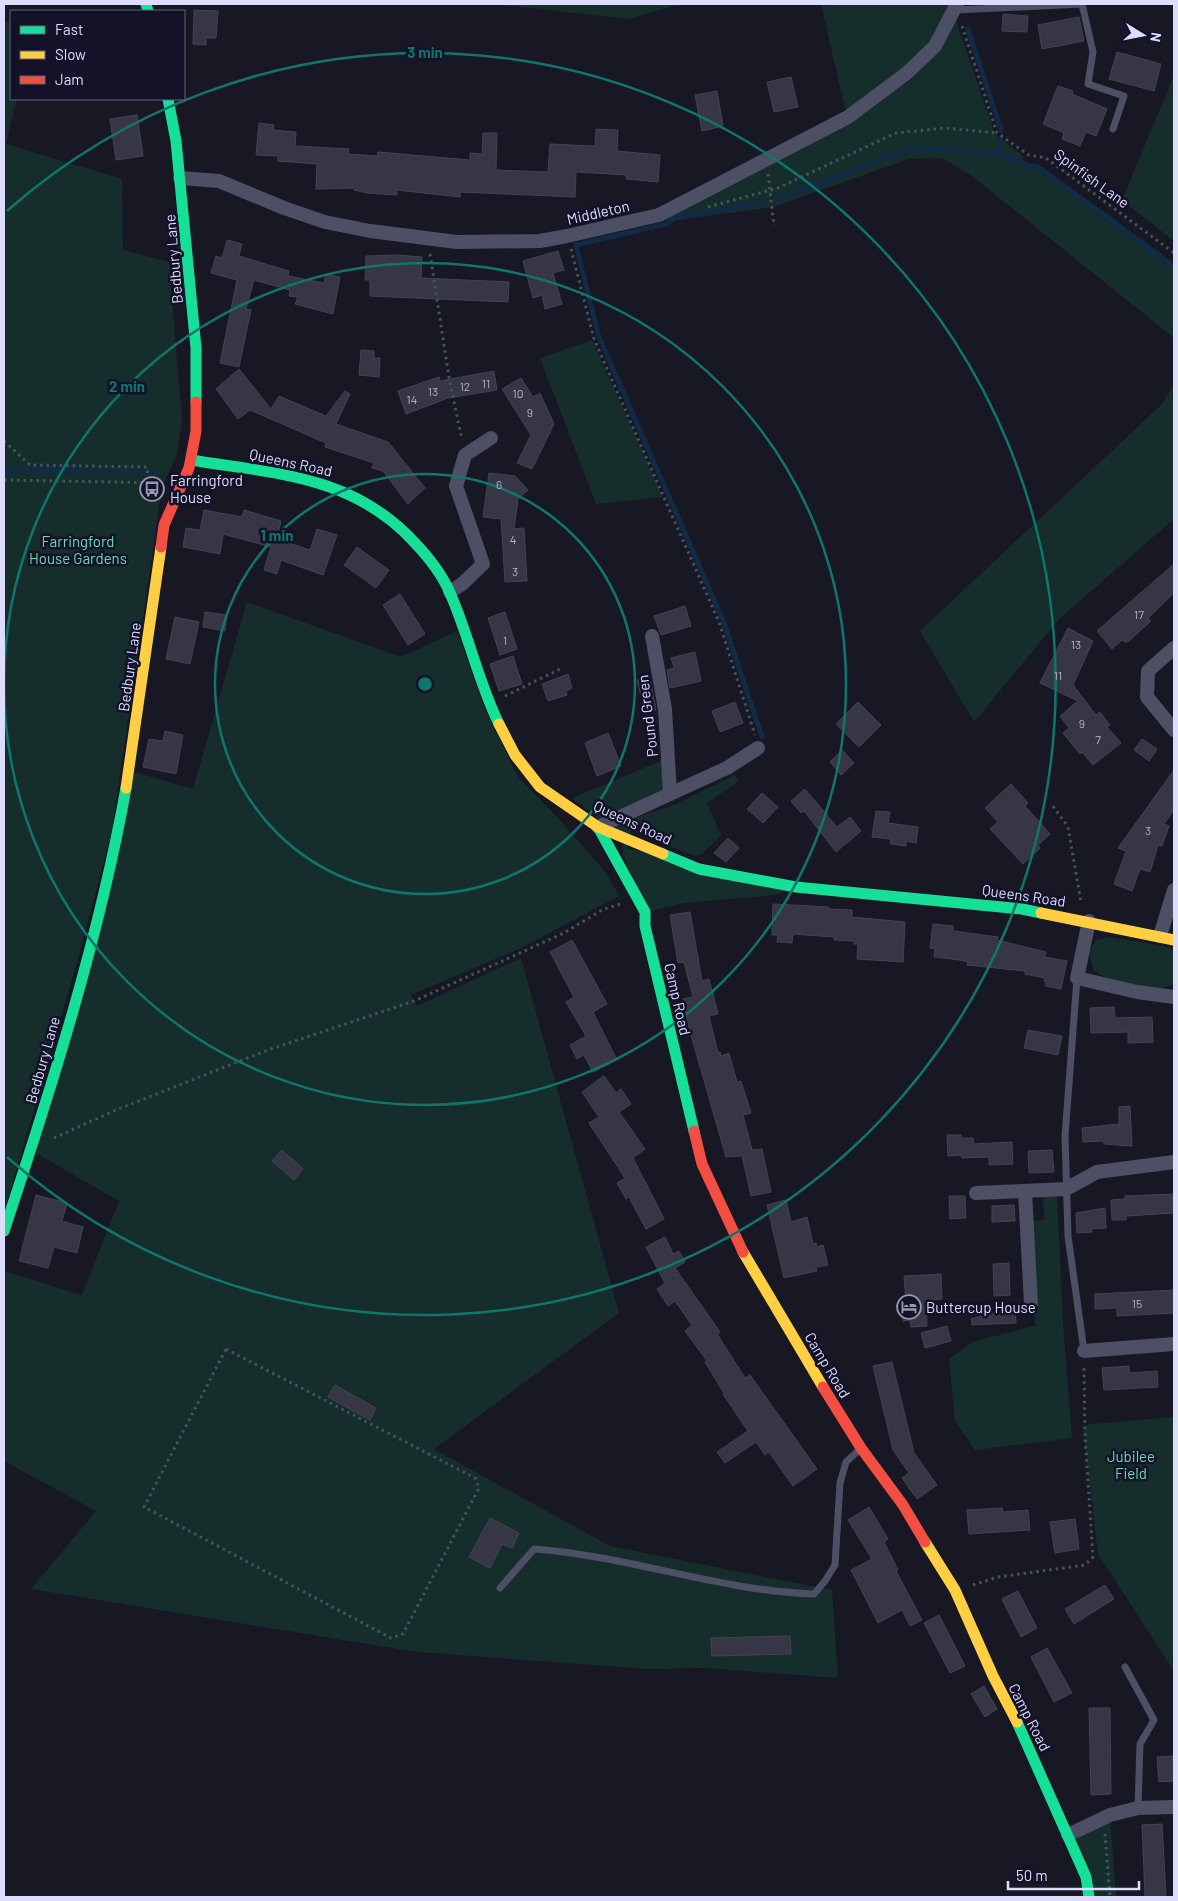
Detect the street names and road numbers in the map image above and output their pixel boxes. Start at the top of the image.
street label: Spinfish Lane [1051,145,1133,211]
street label: Middleton [565,196,631,228]
street label: Bedbury Lane [160,213,186,305]
street label: Queens Road [248,444,334,480]
street label: Bedbury Lane [114,621,144,713]
street label: Pound Green [633,674,661,758]
street label: Queens Road [591,796,675,848]
street label: Queens Road [981,880,1067,910]
street label: Camp Road [661,961,695,1037]
street label: Bedbury Lane [21,1014,63,1106]
street label: Camp Road [801,1329,855,1401]
street label: Camp Road [1005,1680,1055,1754]

